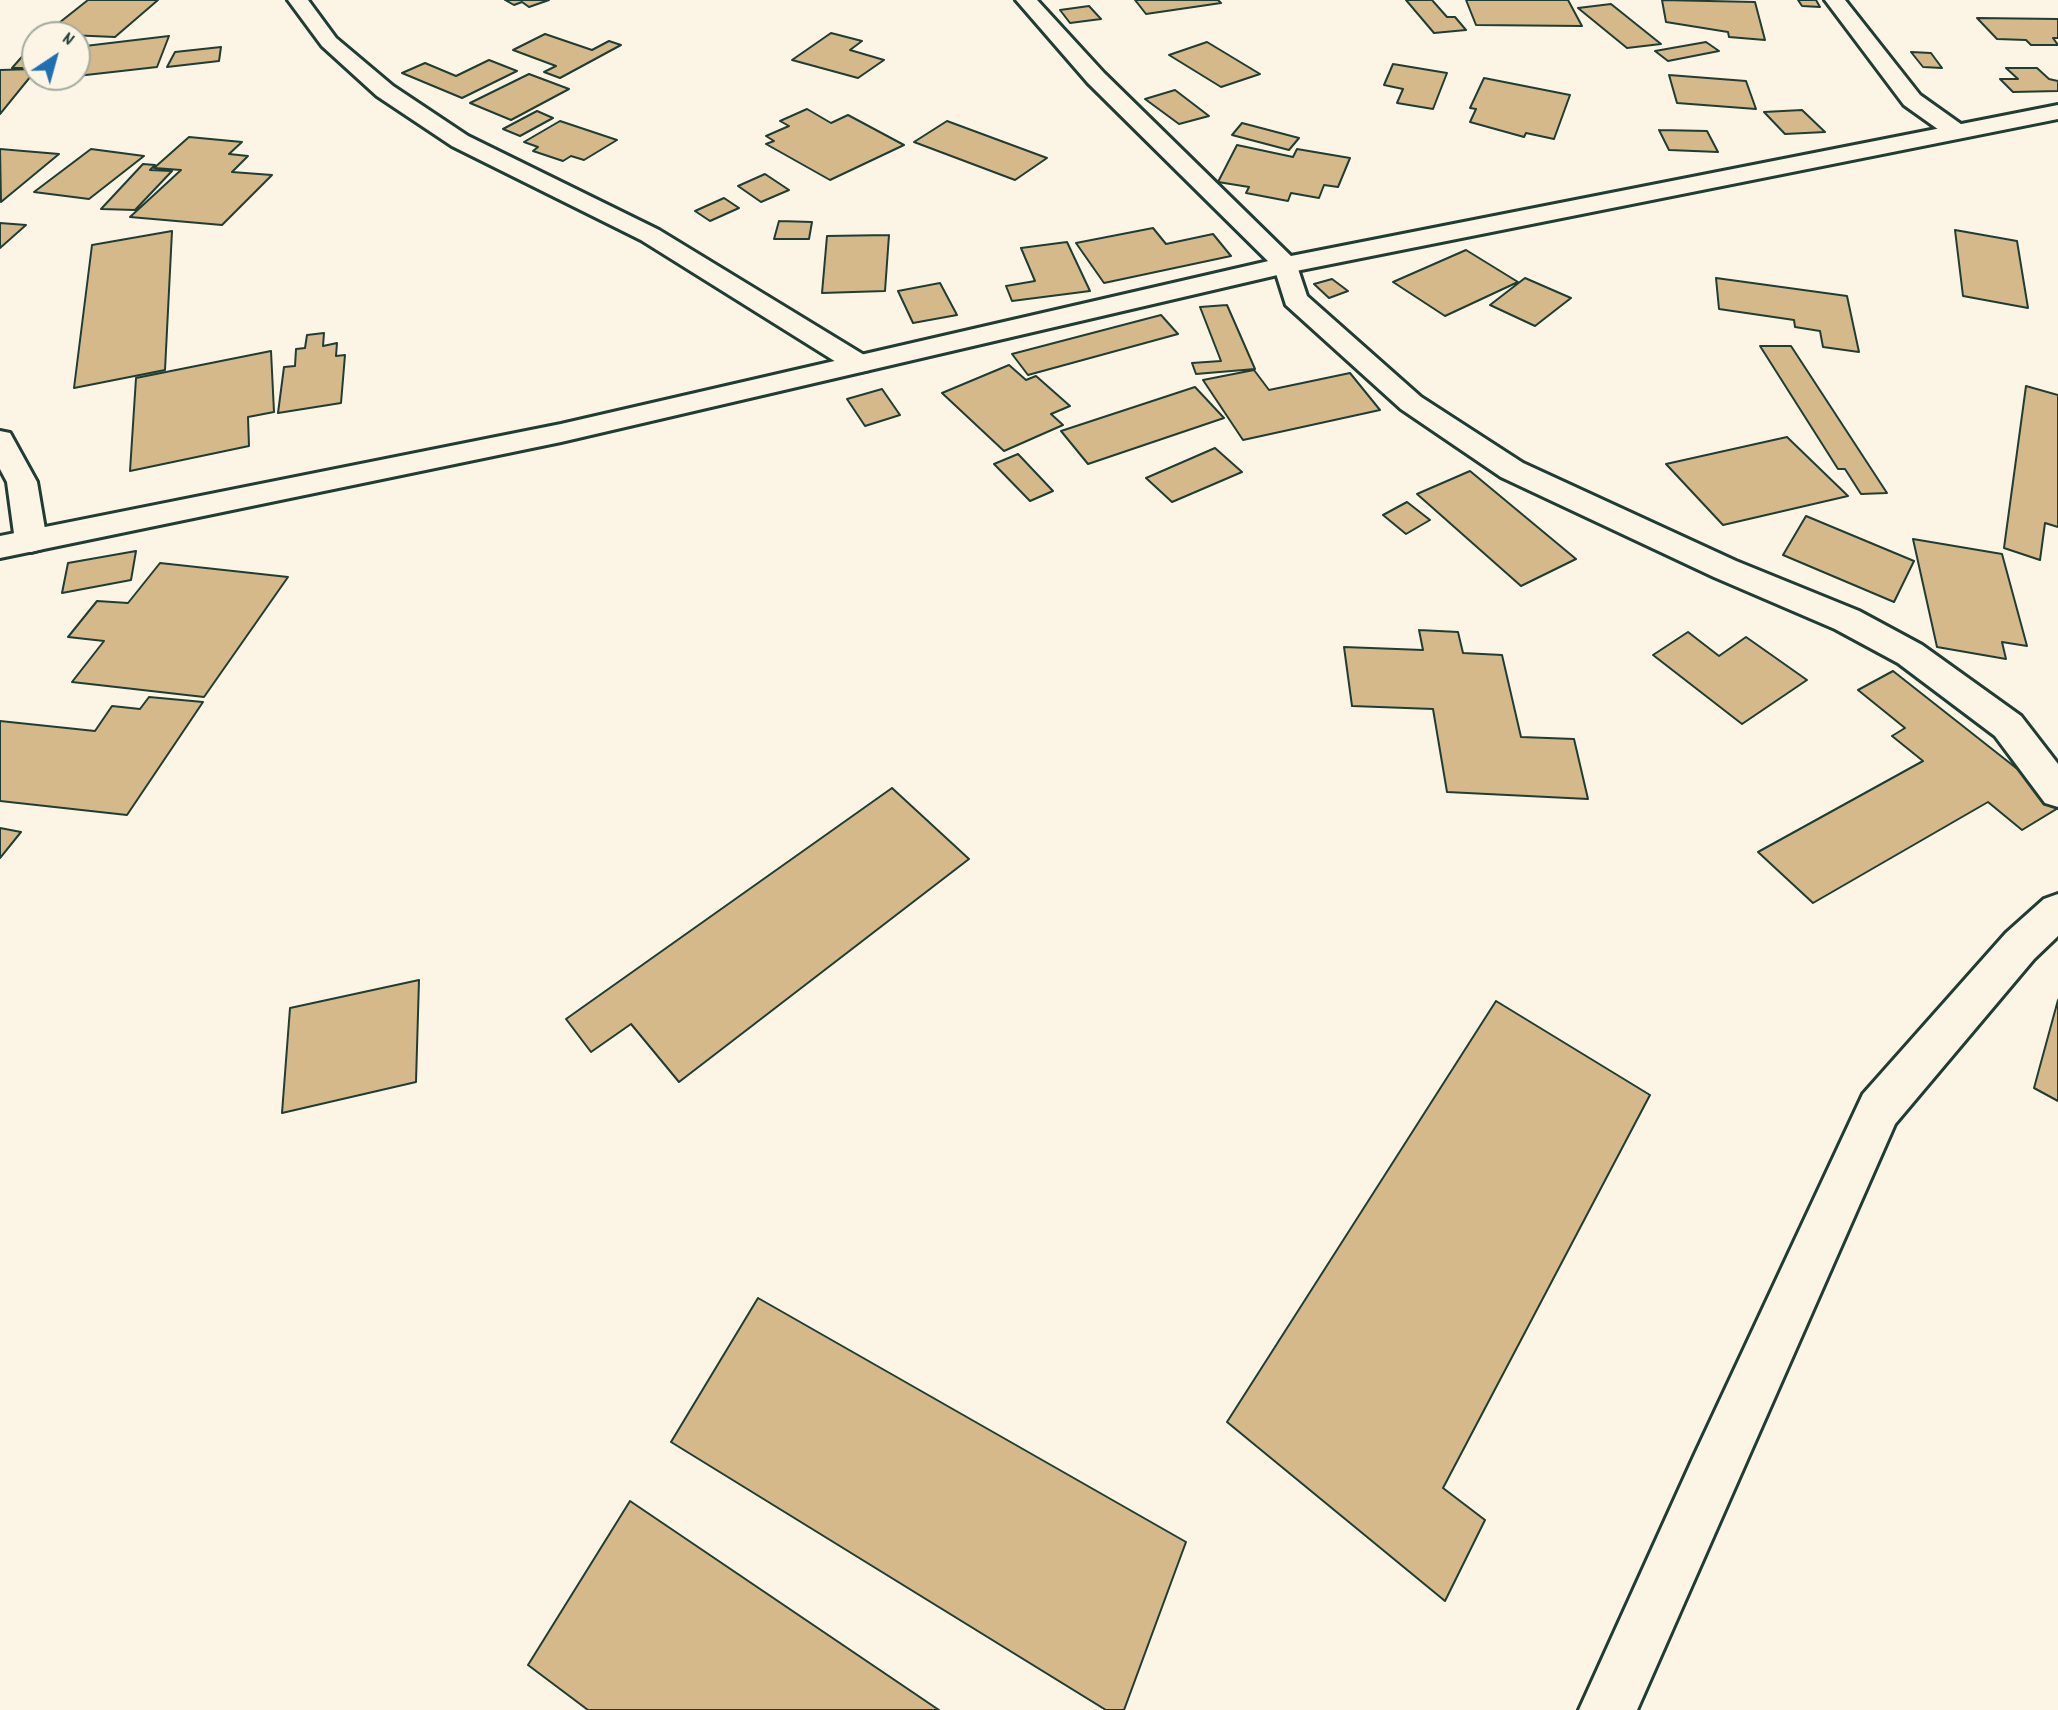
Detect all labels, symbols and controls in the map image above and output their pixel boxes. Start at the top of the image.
north arrow [21,21,91,91]
text: N [56,27,79,54]

